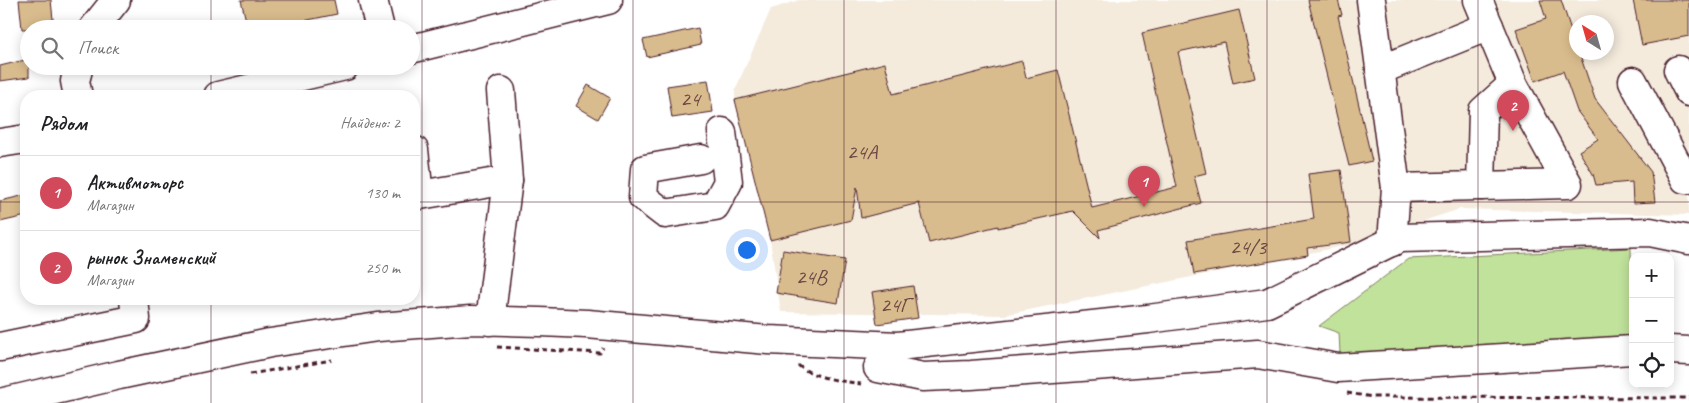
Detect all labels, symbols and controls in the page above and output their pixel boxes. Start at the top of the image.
north arrow [1569,15,1614,60]
search box [20,20,420,75]
icon: search [38,34,66,62]
text: Поиск [78,36,118,60]
house number: 24 [680,85,702,113]
pin: 2 [1497,90,1529,131]
text: Рядом [40,110,87,136]
text: Найдено: 2 [340,113,400,133]
house number: 24А [847,138,878,166]
pin: 1 [1128,166,1160,207]
text: Активмоторс [87,171,183,195]
text: 1 [52,183,60,203]
text: 130 m [366,183,400,203]
text: Магазин [87,195,134,215]
house number: 24/3 [1230,233,1269,261]
your location [734,237,760,263]
text: рынок Знаменский [87,246,216,270]
map controls [1629,253,1674,388]
button: + [1629,253,1674,298]
text: 2 [52,258,60,278]
text: 250 m [366,258,400,278]
house number: 24В [795,263,828,291]
text: Магазин [87,270,134,290]
house number: 24Г [880,291,915,319]
button: − [1629,298,1674,343]
button: locate [1629,343,1674,388]

